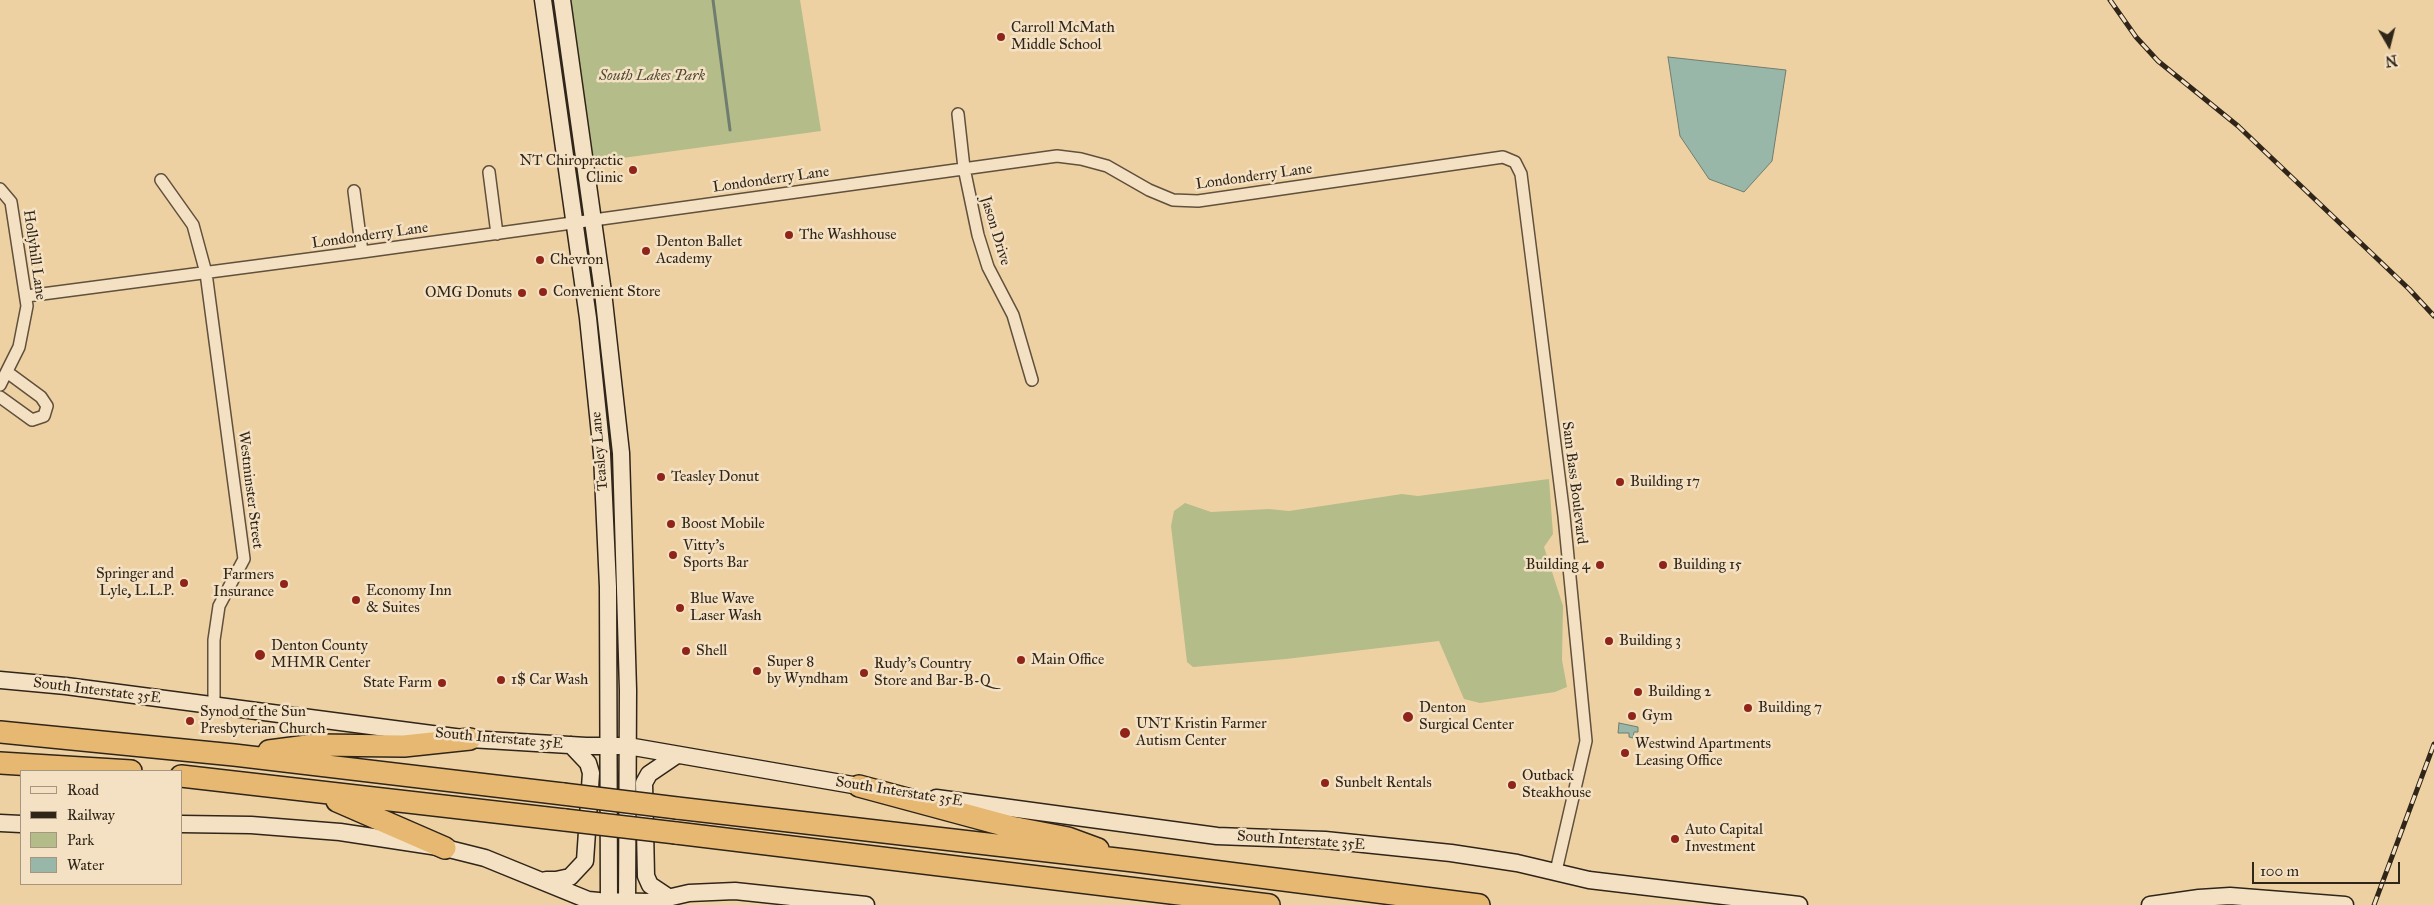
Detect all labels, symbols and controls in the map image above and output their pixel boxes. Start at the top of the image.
place label: Carroll McMath Middle School [1011,19,1115,54]
north arrow [2364,20,2414,70]
marker: Carroll McMath Middle School [995,31,1007,43]
text: N [2384,51,2398,70]
park label: South Lakes Park [599,67,705,85]
place label: NT Chiropractic Clinic [519,152,623,187]
street label: Londonderry Lane [1195,160,1313,194]
street label: Londonderry Lane [712,163,830,197]
marker: NT Chiropractic Clinic [627,164,639,176]
street label: Jason Drive [976,194,1014,268]
street label: Hollyhill Lane [19,209,49,301]
street label: Londonderry Lane [311,219,429,253]
place label: The Washhouse [799,226,896,244]
marker: The Washhouse [783,229,795,241]
place label: Denton Ballet Academy [656,233,742,268]
marker: Denton Ballet Academy [640,245,652,257]
place label: Chevron [550,251,603,269]
marker: Chevron [534,254,546,266]
place label: Convenient Store [553,283,660,301]
place label: OMG Donuts [425,284,512,302]
marker: Convenient Store [537,286,549,298]
marker: OMG Donuts [516,287,528,299]
street label: Teasley Lane [588,411,612,491]
street label: Sam Bass Boulevard [1558,421,1590,545]
street label: Westminster Street [234,430,266,550]
place label: Teasley Donut [671,468,759,486]
marker: Teasley Donut [655,471,667,483]
place label: Building 17 [1630,473,1700,491]
marker: Building 17 [1614,476,1626,488]
place label: Boost Mobile [681,515,765,533]
marker: Boost Mobile [665,518,677,530]
place label: Vitty's Sports Bar [683,537,748,572]
marker: Vitty's Sports Bar [667,549,679,561]
place label: Building 4 [1526,556,1590,574]
place label: Building 15 [1673,556,1742,574]
marker: Building 4 [1594,559,1606,571]
marker: Building 15 [1657,559,1669,571]
place label: Springer and Lyle, L.L.P. [96,565,174,600]
place label: Farmers Insurance [213,566,274,601]
marker: Springer and Lyle, L.L.P. [178,577,190,589]
marker: Farmers Insurance [278,578,290,590]
place label: Economy Inn & Suites [366,582,452,617]
place label: Blue Wave Laser Wash [690,590,762,625]
marker: Economy Inn & Suites [350,594,362,606]
marker: Blue Wave Laser Wash [674,602,686,614]
place label: Building 3 [1619,632,1681,650]
marker: Building 3 [1603,635,1615,647]
place label: Denton County MHMR Center [271,637,370,672]
place label: Shell [696,642,727,660]
marker: Shell [680,645,692,657]
marker: Denton County MHMR Center [253,648,267,662]
place label: Main Office [1031,651,1104,669]
place label: Super 8 by Wyndham [767,653,848,688]
marker: Main Office [1015,654,1027,666]
place label: Rudy's Country Store and Bar-B-Q [874,655,990,690]
marker: Super 8 by Wyndham [751,665,763,677]
marker: Rudy's Country Store and Bar-B-Q [858,667,870,679]
place label: 1$ Car Wash [511,671,588,689]
street label: South Interstate 35E [32,674,162,708]
place label: State Farm [363,674,432,692]
marker: 1$ Car Wash [495,674,507,686]
marker: State Farm [436,677,448,689]
place label: Building 2 [1648,683,1711,701]
marker: Building 2 [1632,686,1644,698]
place label: Denton Surgical Center [1419,699,1514,734]
place label: Building 7 [1758,699,1822,717]
marker: Building 7 [1742,702,1754,714]
place label: Synod of the Sun Presbyterian Church [200,703,326,738]
place label: Gym [1642,707,1673,725]
marker: Denton Surgical Center [1401,710,1415,724]
marker: Gym [1626,710,1638,722]
marker: Synod of the Sun Presbyterian Church [184,715,196,727]
place label: UNT Kristin Farmer Autism Center [1136,715,1267,750]
street label: South Interstate 35E [434,724,564,754]
marker: UNT Kristin Farmer Autism Center [1118,726,1132,740]
place label: Westwind Apartments Leasing Office [1635,735,1771,770]
marker: Westwind Apartments Leasing Office [1619,747,1631,759]
place label: Outback Steakhouse [1522,767,1591,802]
legend [20,770,182,885]
street label: South Interstate 35E [834,773,964,811]
place label: Sunbelt Rentals [1335,774,1432,792]
marker: Sunbelt Rentals [1319,777,1331,789]
marker: Outback Steakhouse [1506,779,1518,791]
text: Road [67,781,99,799]
text: Railway [67,806,115,824]
place label: Auto Capital Investment [1685,821,1763,856]
street label: South Interstate 35E [1236,828,1366,854]
text: Park [67,831,94,849]
marker: Auto Capital Investment [1669,833,1681,845]
scale bar [2254,852,2402,884]
text: Water [67,856,104,874]
text: 100 m [2260,862,2299,880]

